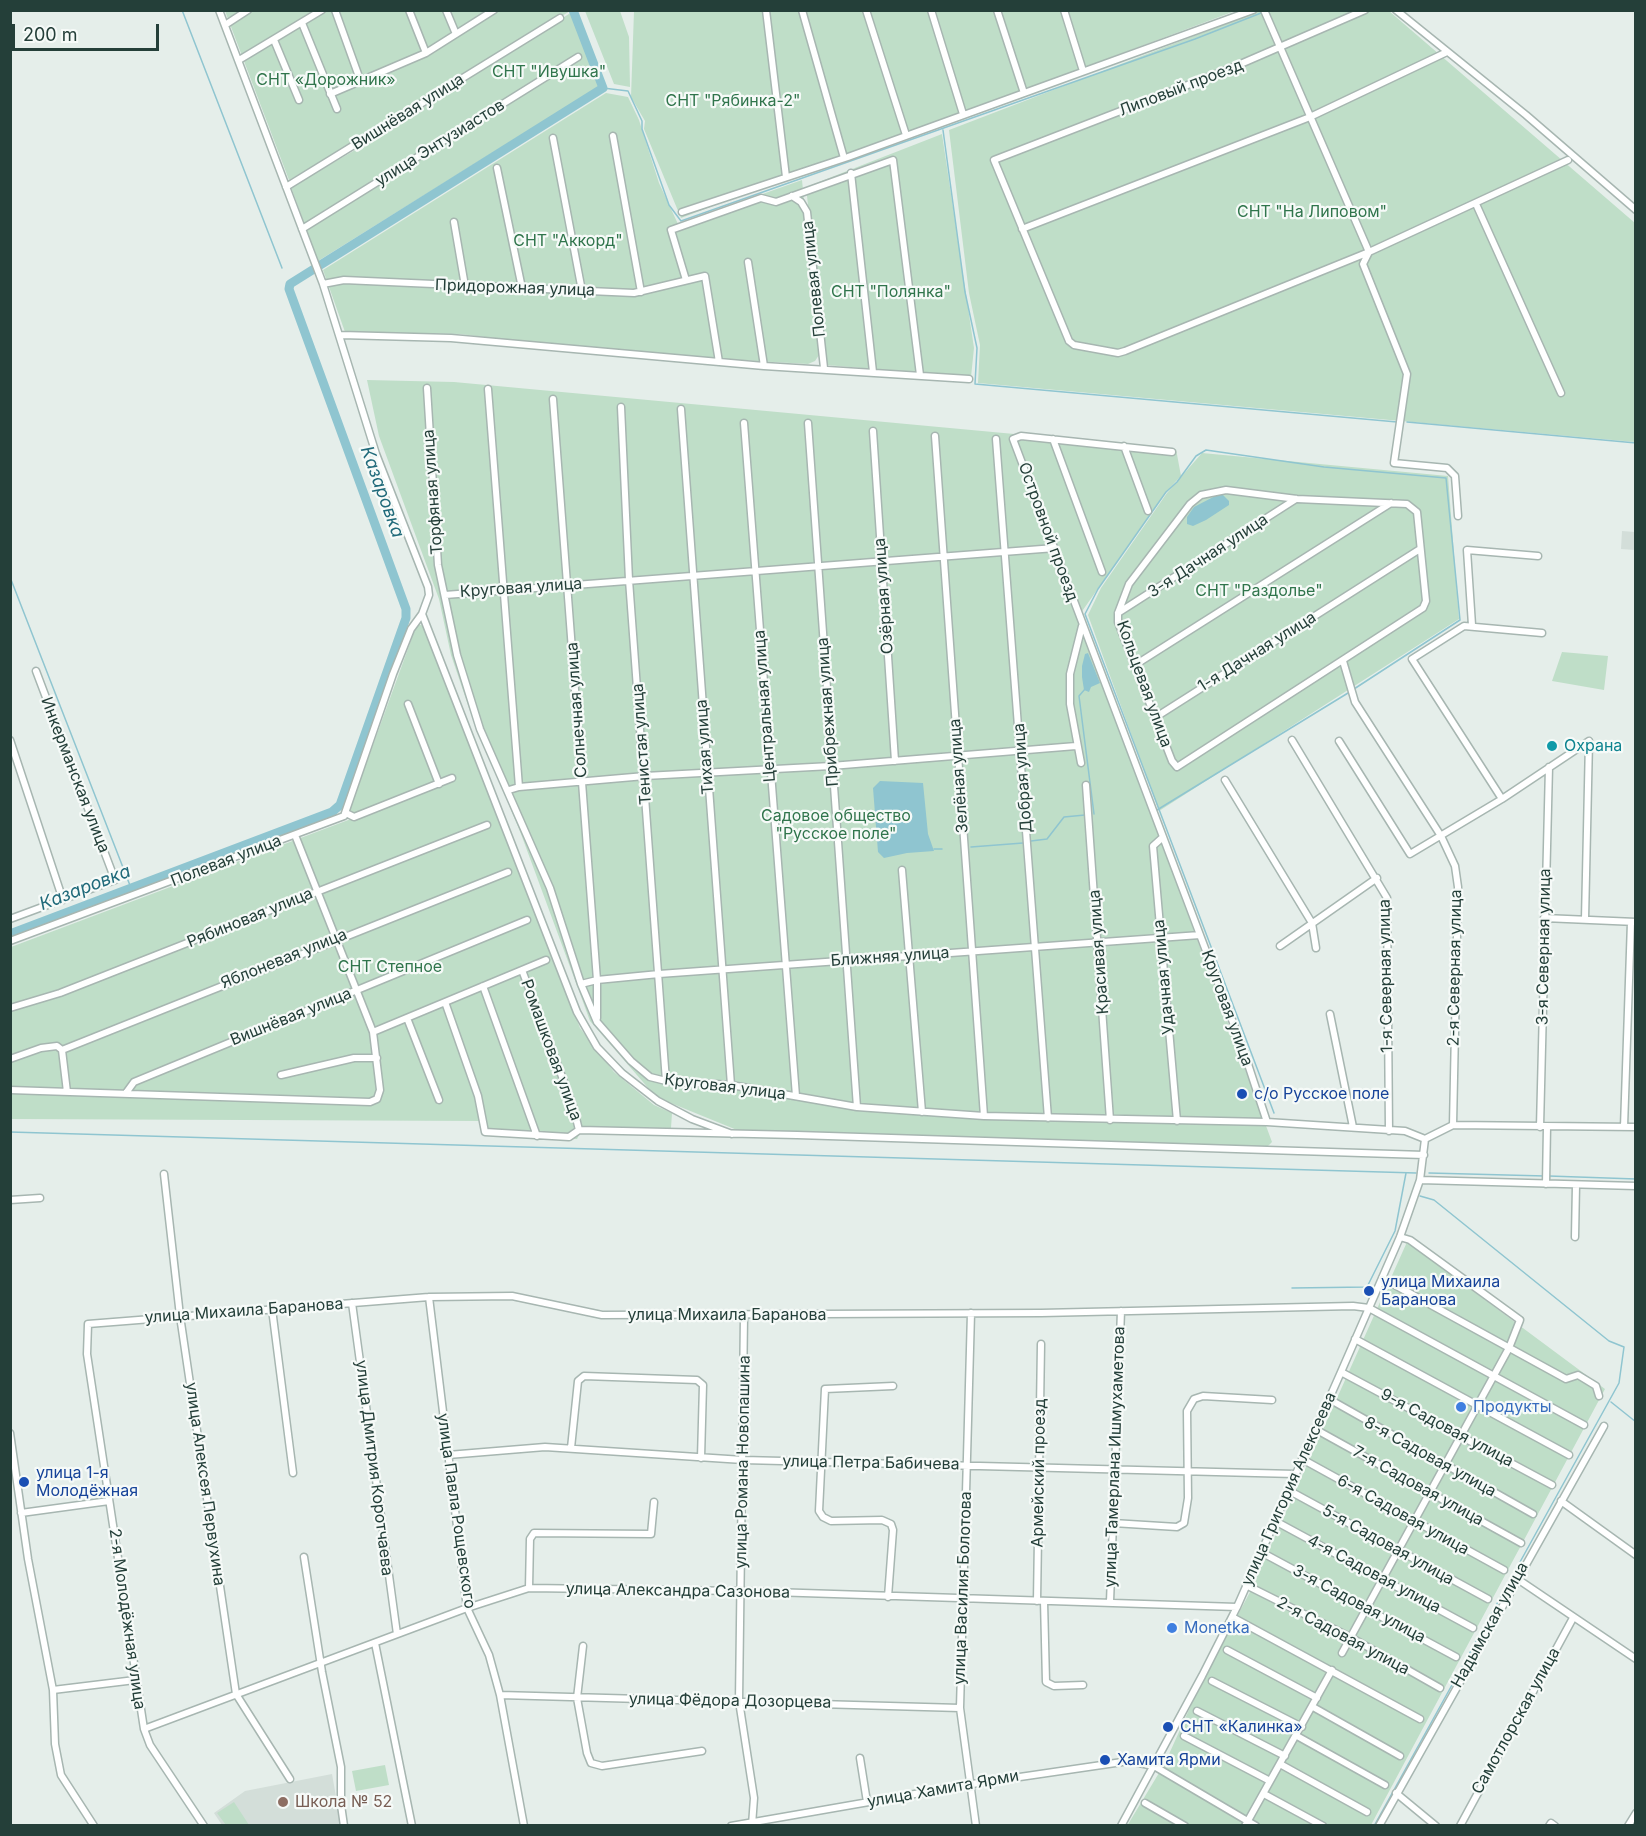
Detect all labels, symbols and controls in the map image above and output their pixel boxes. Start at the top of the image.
scale bar [15,12,162,50]
text: 200 m [23,24,78,45]
street label: Липовый проезд [1116,56,1246,120]
park label: СНТ "Ивушка" [492,62,606,82]
park label: СНТ «Дорожник» [256,70,396,90]
street label: Вишнёвая улица [348,70,468,154]
park label: СНТ "Рябинка-2" [665,91,801,111]
street label: улица Энтузиастов [372,95,508,191]
park label: СНТ "На Липовом" [1237,202,1387,222]
street label: Полевая улица [798,220,830,338]
park label: СНТ "Аккорд" [513,231,623,251]
street label: Придорожная улица [435,276,595,300]
park label: СНТ "Полянка" [831,282,951,302]
street label: Торфяная улица [419,429,447,555]
water label: Казаровка [355,443,409,541]
street label: Островной проезд [1014,460,1082,604]
street label: 3-я Дачная улица [1144,510,1272,602]
street label: Озёрная улица [870,537,898,655]
street label: Круговая улица [459,574,583,602]
park label: СНТ "Раздолье" [1195,581,1323,601]
street label: 1-я Дачная улица [1194,608,1320,696]
street label: Кольцевая улица [1112,618,1176,750]
street label: Центральная улица [750,629,780,783]
street label: Прибрежная улица [813,637,843,787]
street label: Солнечная улица [563,642,591,778]
street label: Тенистая улица [628,683,656,805]
street label: Инкерманская улица [36,694,114,856]
street label: Тихая улица [692,699,718,795]
street label: Зелёная улица [945,718,973,834]
street label: Добрая улица [1010,722,1036,834]
place label: Охрана [1564,736,1622,756]
marker: Охрана [1545,739,1559,753]
park label: Садовое общество "Русское поле" [761,806,911,844]
street label: Полевая улица [168,831,284,891]
water label: Казаровка [36,861,134,915]
street label: 3-я Северная улица [1533,868,1555,1026]
street label: Рябиновая улица [184,884,316,952]
street label: Красивая улица [1085,889,1113,1015]
street label: 2-я Северная улица [1444,889,1466,1047]
street label: 1-я Северная улица [1375,899,1397,1053]
street label: Удачная улица [1149,919,1179,1035]
street label: Яблоневая улица [218,925,350,993]
street label: Ближняя улица [830,943,950,971]
street label: Круговая улица [1197,947,1257,1069]
park label: СНТ Степное [338,957,442,977]
street label: Ромашковая улица [517,977,585,1123]
street label: Вишнёвая улица [228,984,354,1050]
street label: Круговая улица [663,1070,787,1104]
place label: с/о Русское поле [1254,1084,1389,1104]
marker: с/о Русское поле [1235,1087,1249,1101]
place label: улица Михаила Баранова [1381,1272,1500,1310]
marker: улица Михаила Баранова [1362,1284,1376,1298]
street label: улица Михаила Баранова [144,1294,344,1328]
street label: улица Михаила Баранова [627,1305,827,1325]
street label: улица Тамерлана Ишмухаметова [1101,1326,1129,1588]
street label: улица Романа Новопашина [732,1355,754,1569]
street label: улица Дмитрия Коротчаева [351,1359,397,1577]
street label: улица Алексея Первухина [181,1381,229,1587]
street label: 9-я Садовая улица [1377,1385,1517,1471]
street label: улица Григория Алексеева [1237,1389,1341,1589]
place label: Продукты [1473,1397,1551,1417]
street label: Армейский проезд [1028,1398,1050,1548]
marker: Продукты [1454,1400,1468,1414]
street label: улица Павла Рощевского [433,1412,479,1610]
street label: 8-я Садовая улица [1361,1413,1499,1501]
street label: 7-я Садовая улица [1349,1442,1487,1530]
street label: улица Петра Бабичева [782,1452,960,1474]
place label: улица 1-я Молодёжная [36,1463,138,1501]
street label: 6-я Садовая улица [1334,1471,1472,1559]
marker: улица 1-я Молодёжная [17,1475,31,1489]
street label: улица Василия Болотова [950,1491,976,1685]
street label: 5-я Садовая улица [1319,1501,1457,1589]
street label: 2-я Молодёжная улица [105,1527,149,1711]
street label: 4-я Садовая улица [1304,1531,1444,1617]
street label: Надымская улица [1448,1559,1532,1691]
street label: 3-я Садовая улица [1289,1561,1429,1647]
street label: улица Александра Сазонова [566,1579,790,1603]
street label: 2-я Садовая улица [1273,1593,1413,1679]
place label: Monetka [1184,1618,1250,1638]
marker: Monetka [1165,1621,1179,1635]
street label: Самотлорская улица [1468,1645,1564,1797]
street label: улица Фёдора Дозорцева [629,1690,831,1712]
place label: СНТ «Калинка» [1180,1717,1303,1737]
marker: СНТ «Калинка» [1161,1720,1175,1734]
place label: Хамита Ярми [1117,1750,1221,1770]
marker: Хамита Ярми [1098,1753,1112,1767]
street label: улица Хамита Ярми [866,1766,1020,1812]
place label: Школа № 52 [295,1792,392,1812]
marker: Школа № 52 [276,1795,290,1809]

